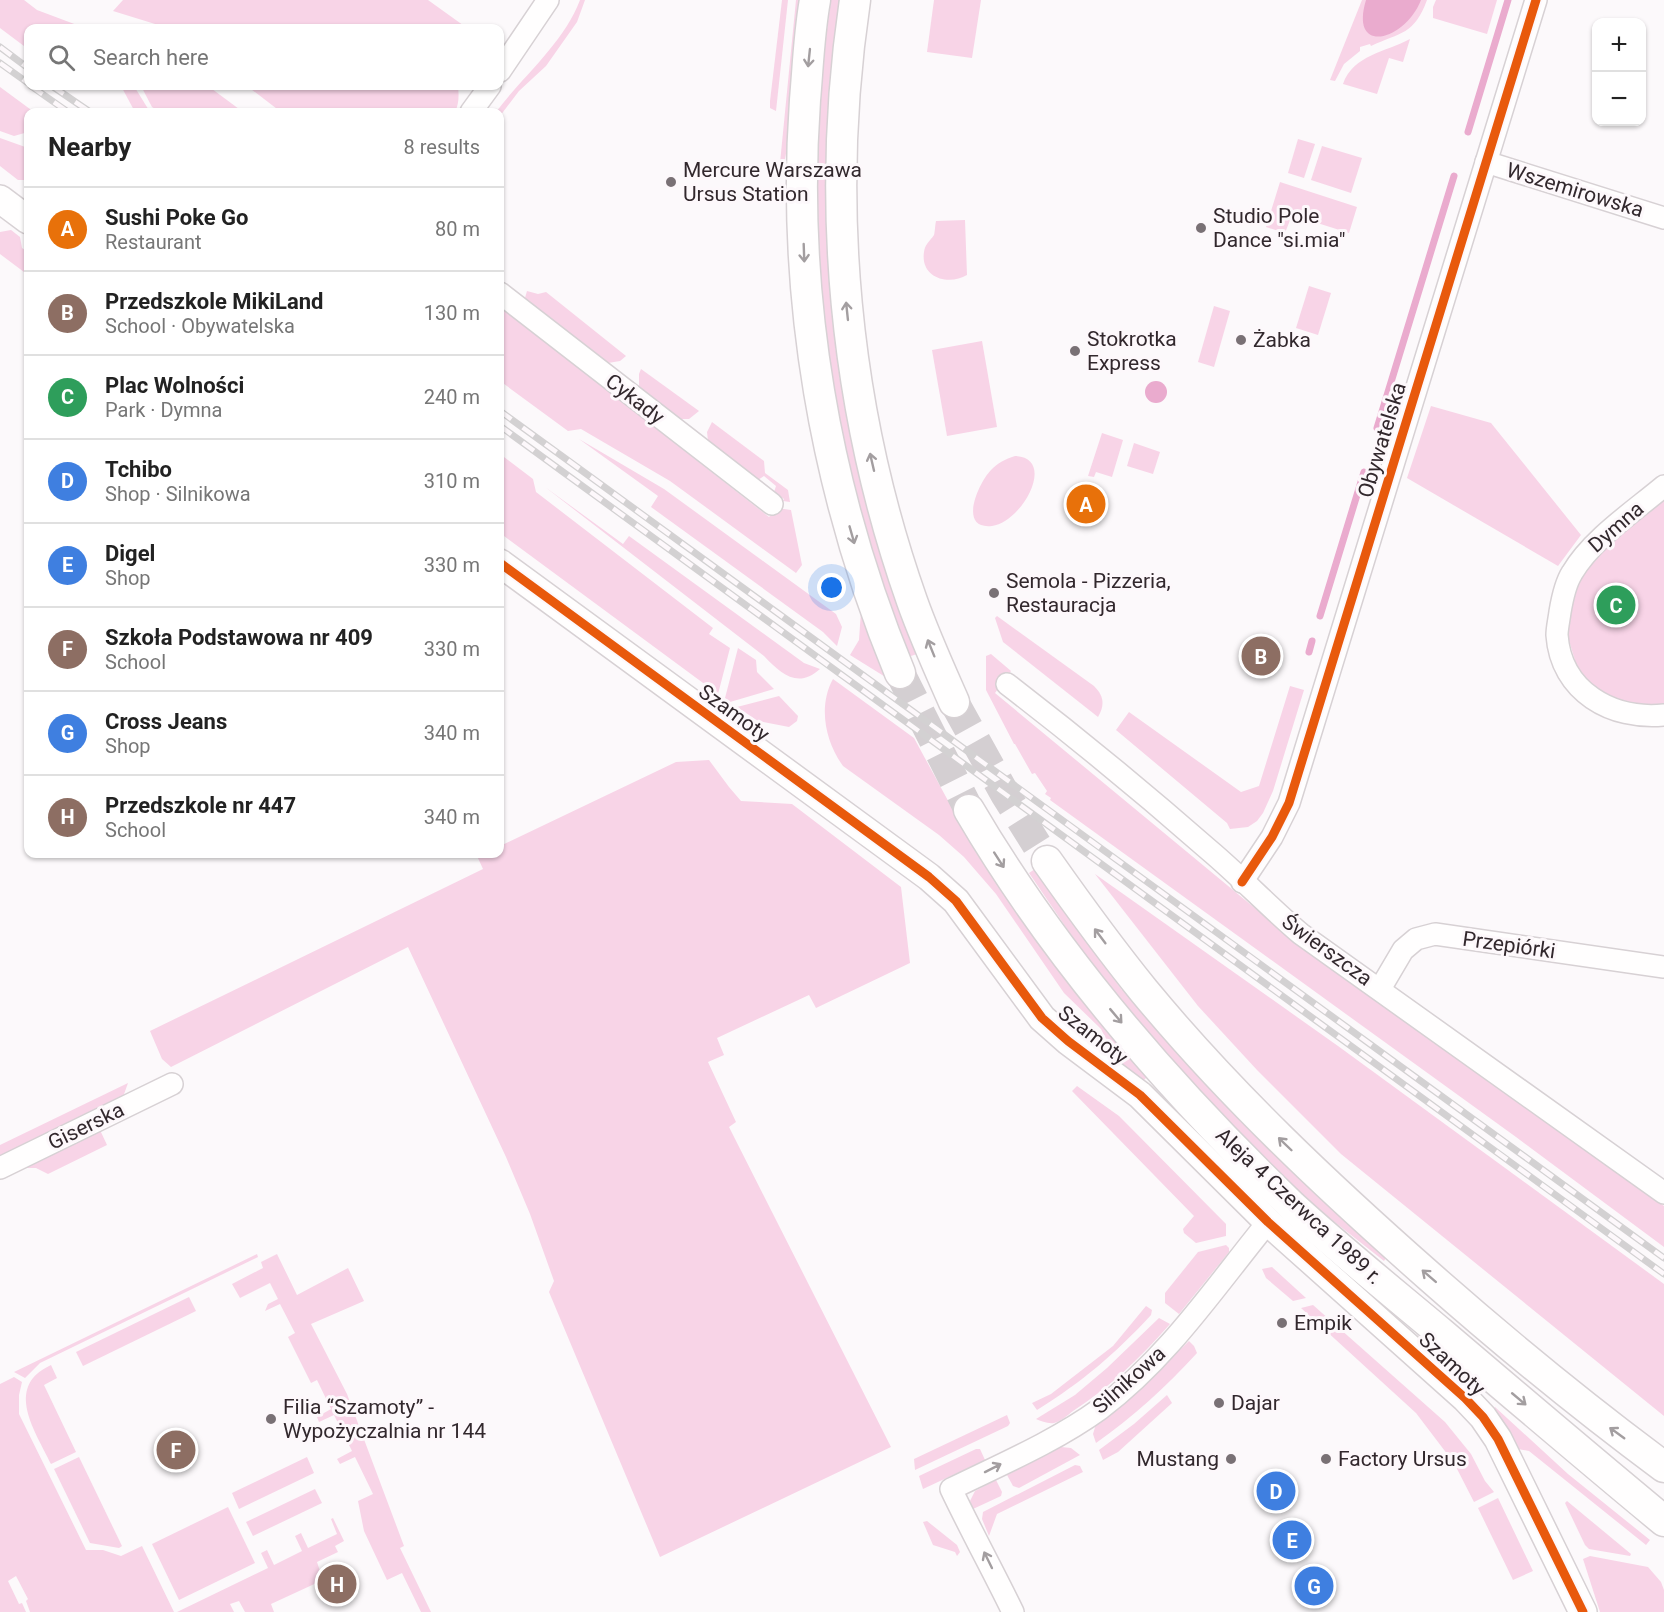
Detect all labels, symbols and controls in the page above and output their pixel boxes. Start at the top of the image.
map controls [1592,18,1646,126]
button: + [1592,18,1646,72]
search box [24,24,504,90]
icon: search [45,41,78,74]
text: Search here [93,45,209,70]
one-way arrow [803,48,814,68]
button: − [1592,72,1646,126]
text: Nearby [48,132,131,162]
text: 8 results [404,135,480,159]
place label: Mercure Warszawa Ursus Station [683,158,862,206]
street label: Wszemirowska [1504,158,1646,222]
marker: Mercure Warszawa Ursus Station [664,175,678,189]
place label: Studio Pole Dance "si.mia" [1213,204,1346,252]
text: Sushi Poke Go [105,205,249,230]
text: A [61,217,74,241]
text: 80 m [435,217,480,241]
marker: Studio Pole Dance "si.mia" [1194,221,1208,235]
text: Restaurant [105,230,202,254]
one-way arrow [798,242,809,262]
text: Przedszkole MikiLand [105,289,323,314]
text: B [61,301,74,325]
text: 130 m [424,301,480,325]
one-way arrow [842,302,853,322]
text: School · Obywatelska [105,314,295,338]
place label: Stokrotka Express [1087,327,1177,375]
place label: Żabka [1253,328,1311,352]
marker: Żabka [1234,333,1248,347]
marker: Stokrotka Express [1068,344,1082,358]
street label: Cykady [601,369,669,429]
text: Plac Wolności [105,373,244,398]
street label: Obywatelska [1353,379,1411,501]
text: C [61,385,74,409]
text: 240 m [424,385,480,409]
text: Park · Dymna [105,398,223,422]
one-way arrow [866,453,878,472]
text: Tchibo [105,457,172,482]
text: D [61,469,74,493]
text: 310 m [424,469,480,493]
text: Shop · Silnikowa [105,482,251,506]
pin: A [1066,482,1106,526]
street label: Dymna [1584,497,1648,557]
one-way arrow [847,526,858,545]
text: Digel [105,541,155,566]
text: E [62,553,73,577]
text: 330 m [424,553,480,577]
text: Shop [105,566,151,590]
place label: Semola - Pizzeria, Restauracja [1006,569,1171,617]
your location [817,573,846,602]
pin: C [1596,582,1636,628]
marker: Semola - Pizzeria, Restauracja [987,586,1001,600]
text: Szkoła Podstawowa nr 409 [105,625,373,650]
pin: B [1242,634,1280,678]
text: F [62,637,73,661]
text: 330 m [424,637,480,661]
one-way arrow [925,639,936,658]
text: School [105,650,166,674]
street label: Szamoty [694,679,774,747]
text: Cross Jeans [105,709,227,734]
text: G [61,721,74,745]
text: 340 m [424,721,480,745]
text: Shop [105,734,151,758]
text: Przedszkole nr 447 [105,793,296,818]
text: H [60,805,75,829]
text: 340 m [424,805,480,829]
text: School [105,818,166,842]
one-way arrow [994,851,1006,868]
street label: Świerszcza [1277,909,1377,991]
street label: Przepiórki [1461,927,1557,963]
one-way arrow [1094,928,1106,944]
street label: Szamoty [1053,1000,1133,1070]
one-way arrow [1109,1008,1122,1024]
street label: Giserska [44,1097,128,1155]
street label: Aleja 4 Czerwca 1989 r. [1211,1123,1387,1289]
one-way arrow [1278,1136,1293,1151]
one-way arrow [1422,1269,1437,1283]
place label: Empik [1294,1311,1352,1335]
marker: Empik [1275,1316,1289,1330]
street label: Szamoty [1414,1327,1490,1401]
street label: Silnikowa [1088,1341,1170,1419]
place label: Dajar [1231,1391,1280,1415]
one-way arrow [1511,1392,1526,1406]
place label: Filia “Szamoty” - Wypożyczalnia nr 144 [283,1395,486,1443]
marker: Dajar [1212,1396,1226,1410]
marker: Filia “Szamoty” - Wypożyczalnia nr 144 [264,1412,278,1426]
one-way arrow [1609,1426,1625,1439]
pin: F [156,1428,195,1472]
place label: Mustang [1137,1447,1219,1471]
place label: Factory Ursus [1338,1447,1467,1471]
marker: Mustang [1224,1452,1238,1466]
marker: Factory Ursus [1319,1452,1333,1466]
one-way arrow [984,1462,1002,1474]
pin: D [1256,1468,1296,1514]
pin: E [1272,1518,1312,1562]
one-way arrow [981,1551,993,1569]
pin: H [318,1562,356,1606]
pin: G [1294,1564,1334,1608]

